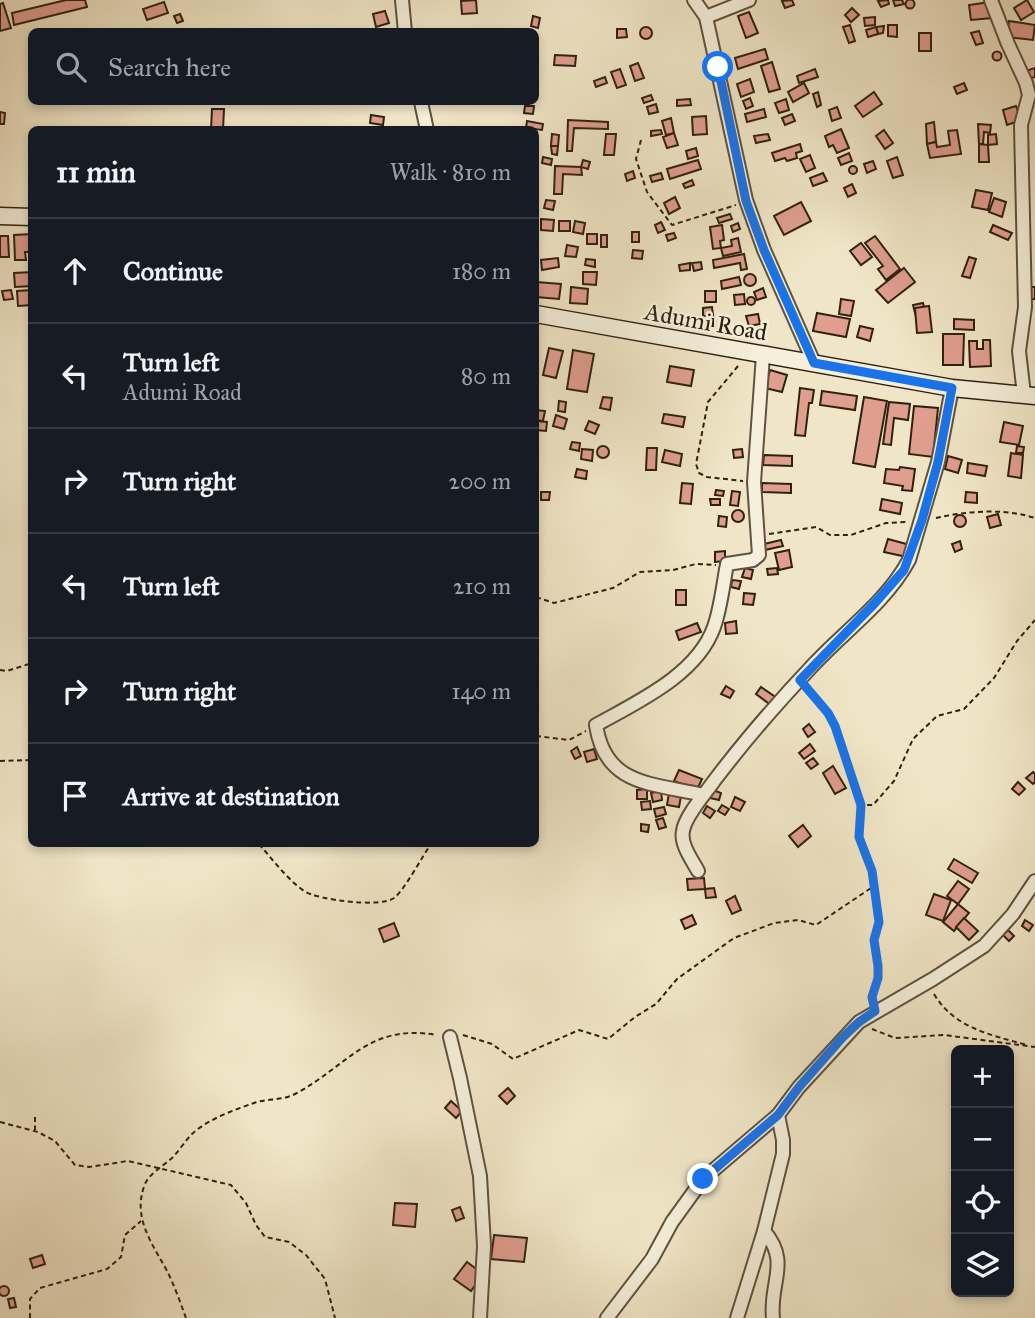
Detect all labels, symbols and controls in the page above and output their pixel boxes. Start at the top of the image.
search box [28,28,539,105]
icon: search [52,48,90,86]
text: Search here [108,51,231,83]
route start [702,51,733,82]
text: 11 min [56,154,136,190]
text: Walk · 810 m [390,158,511,186]
icon: ahead [56,252,94,290]
text: Continue [123,255,223,287]
text: 180 m [452,257,511,285]
street label: Adumi Road [641,296,770,348]
text: Turn left [123,346,219,378]
icon: left [56,357,94,395]
text: 80 m [461,362,511,390]
text: Adumi Road [123,378,242,406]
icon: right [56,462,94,500]
text: Turn right [123,465,236,497]
text: 200 m [449,467,511,495]
icon: left [56,567,94,605]
text: Turn left [123,570,219,602]
text: 210 m [453,572,511,600]
icon: right [56,672,94,710]
text: Turn right [123,675,236,707]
text: 140 m [451,677,511,705]
icon: arrive [56,777,94,815]
text: Arrive at destination [123,780,340,812]
map controls [951,1045,1014,1297]
button: + [951,1045,1014,1108]
button: − [951,1108,1014,1171]
route end [687,1163,718,1194]
button: locate [951,1171,1014,1234]
button: layers [951,1234,1014,1297]

